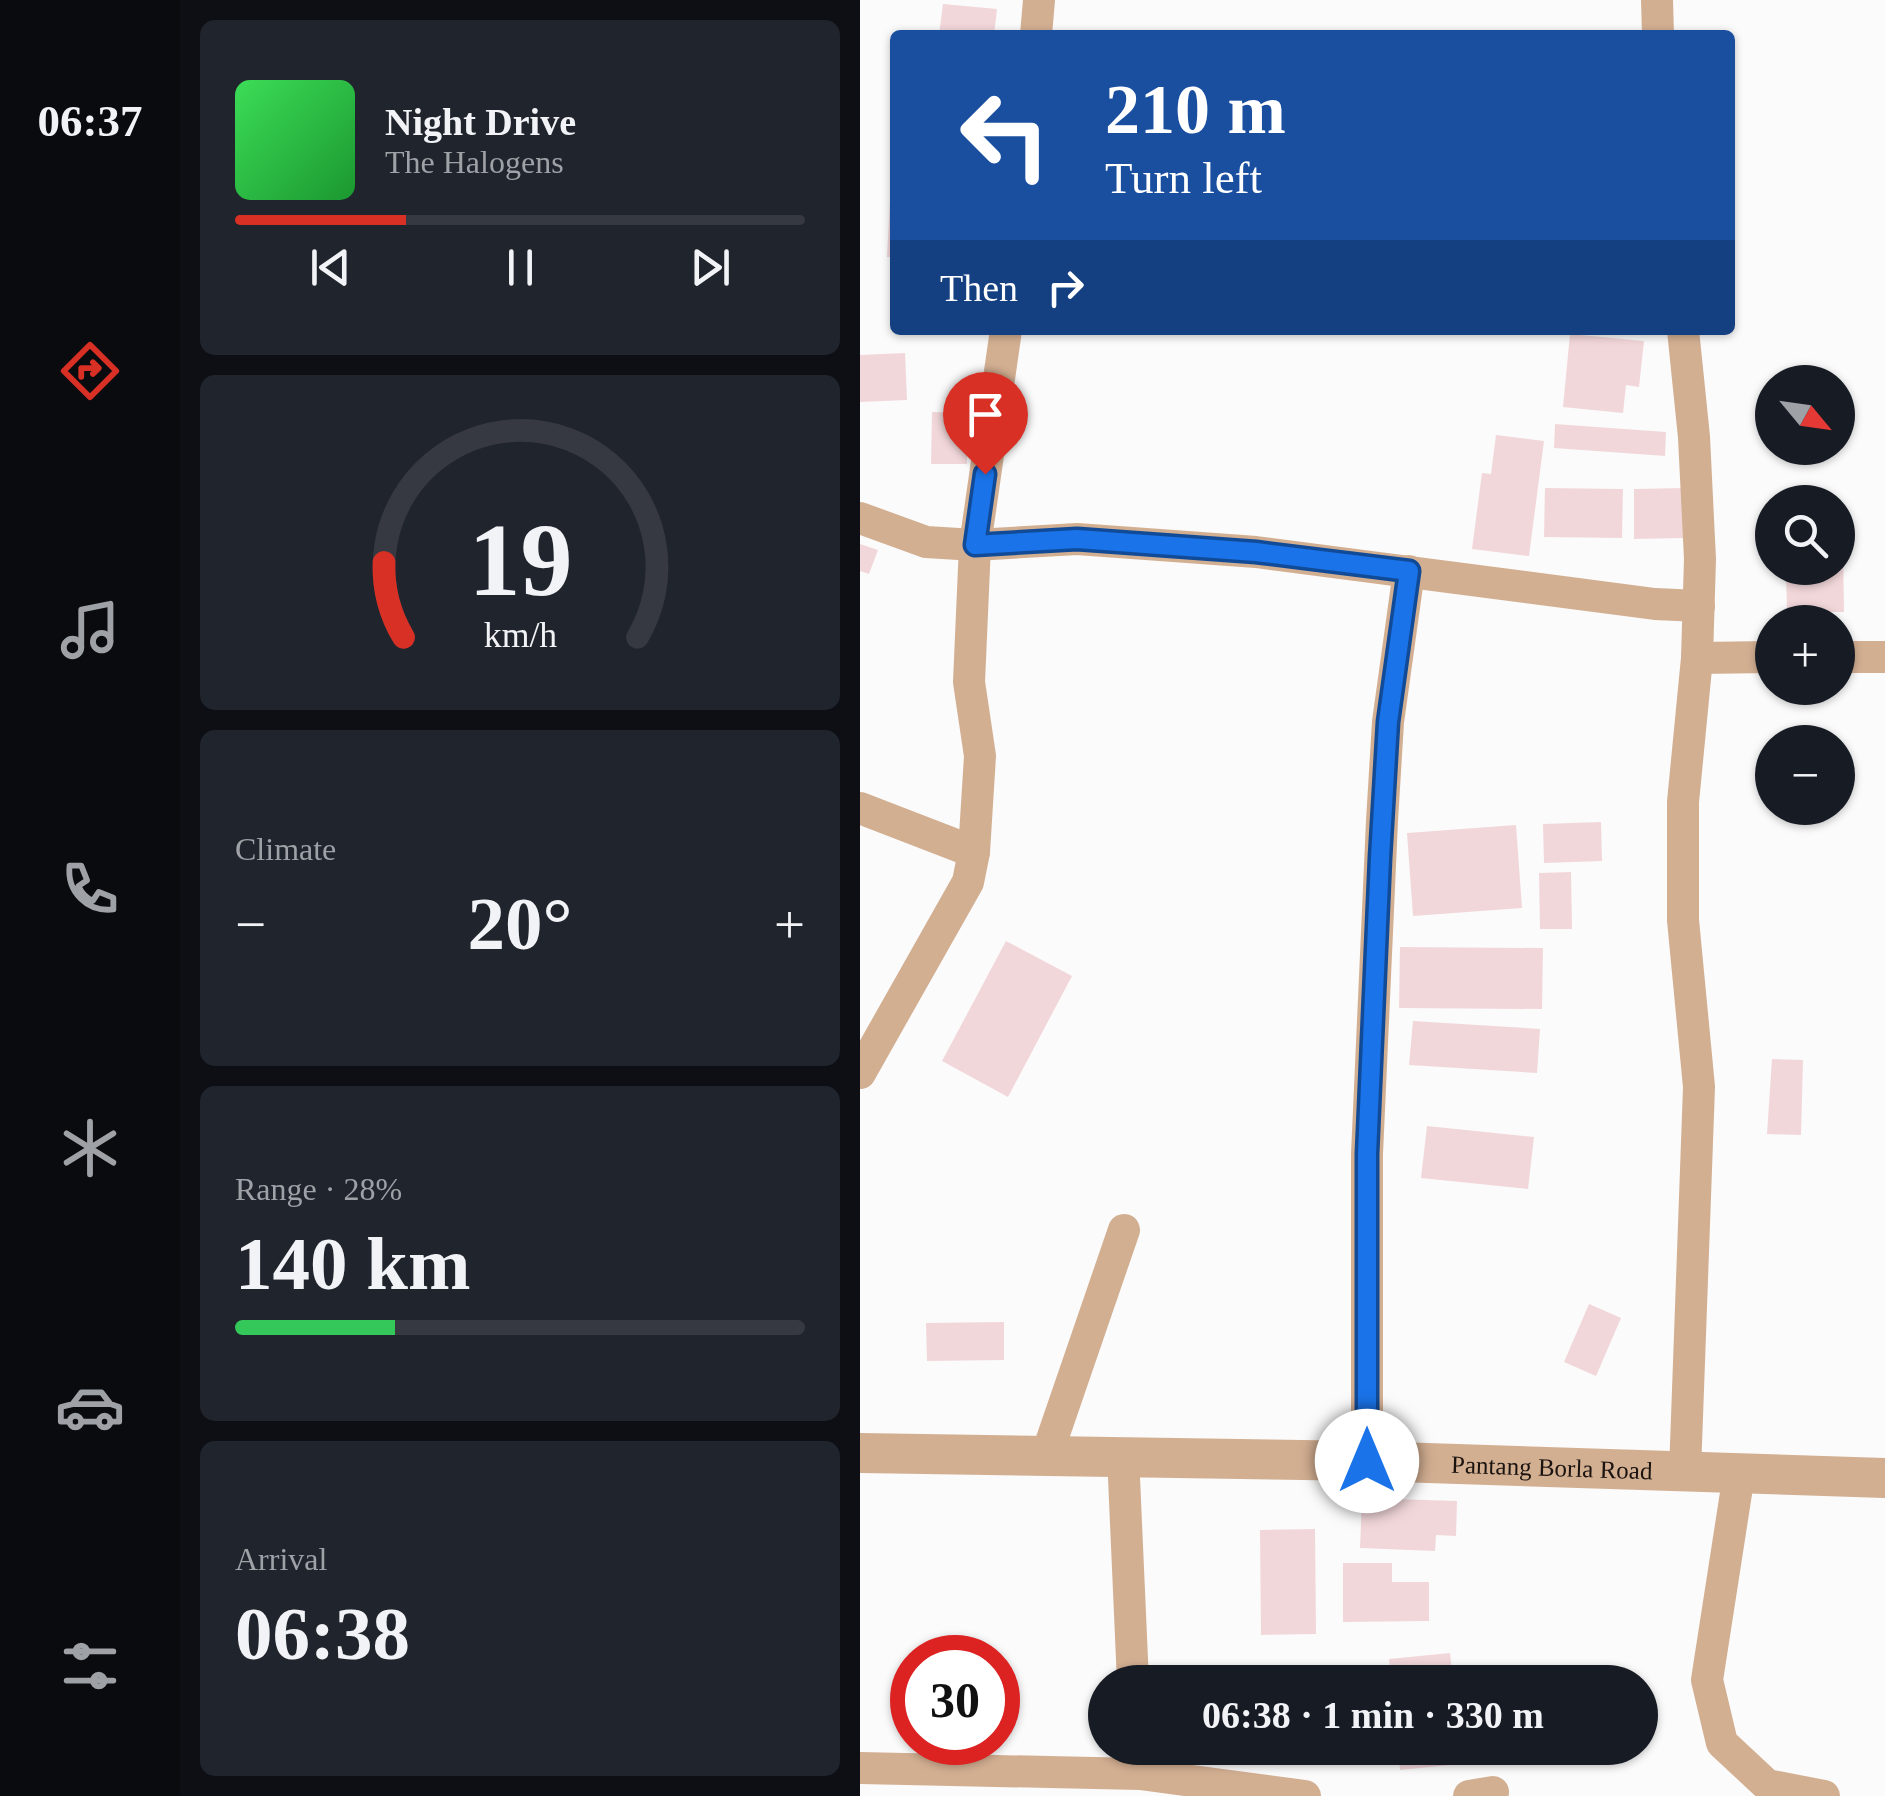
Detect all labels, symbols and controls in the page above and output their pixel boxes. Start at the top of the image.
icon: left [940,70,1070,200]
text: 210 m [1105,71,1286,148]
text: 06:37 [38,96,143,146]
text: Night Drive [385,101,576,143]
text: The Halogens [385,144,564,180]
text: Turn left [1105,153,1262,203]
icon: previous [303,240,358,295]
icon: pause [493,240,548,295]
icon: next [683,240,738,295]
icon: right [1038,260,1093,315]
text: Then [940,267,1018,309]
icon: directions [55,336,125,406]
north arrow [1755,365,1855,465]
map controls [1755,365,1855,825]
pin [943,372,1028,475]
icon: arrive [958,387,1013,442]
button: search [1755,485,1855,585]
text: 19 [468,502,572,617]
icon: music [55,595,125,665]
button: + [1755,605,1855,705]
text: km/h [483,615,557,655]
button: − [1755,725,1855,825]
text: Climate [235,831,336,867]
icon: phone [55,854,125,924]
text: 20° [468,882,573,965]
text: − [235,894,266,955]
text: + [774,894,805,955]
icon: climate [55,1113,125,1183]
text: Range · 28% [235,1171,402,1207]
text: 140 km [235,1222,470,1305]
icon: car [55,1372,125,1442]
position arrow [1315,1409,1419,1513]
street label: Pantang Borla Road [1451,1450,1653,1484]
text: Arrival [235,1541,327,1577]
text: 06:38 [235,1592,410,1675]
icon: filters [55,1631,125,1701]
speed limit sign: 30 [890,1635,1020,1765]
text: 06:38 · 1 min · 330 m [1202,1694,1544,1736]

